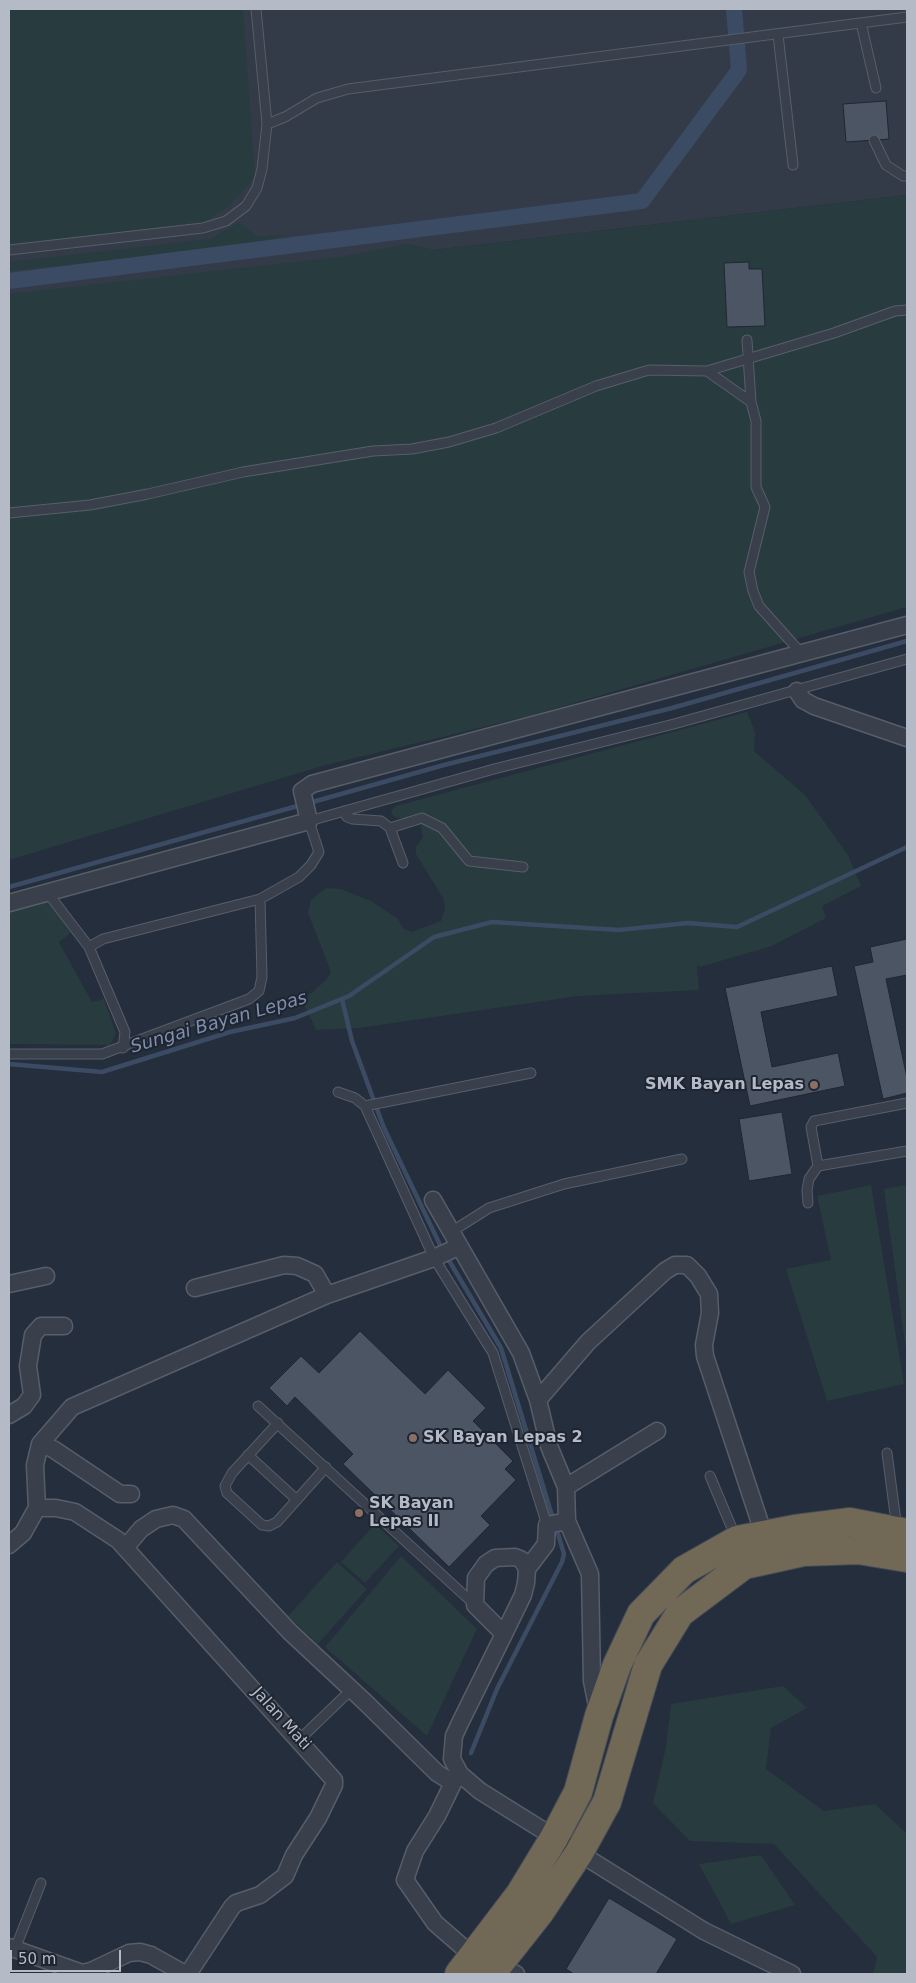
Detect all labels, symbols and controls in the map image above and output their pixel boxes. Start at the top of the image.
water label: Sungai Bayan Lepas [128,987,310,1059]
place label: SMK Bayan Lepas [645,1075,804,1095]
marker: SMK Bayan Lepas [808,1079,820,1091]
place label: SK Bayan Lepas 2 [423,1428,583,1448]
marker: SK Bayan Lepas 2 [407,1432,419,1444]
place label: SK Bayan Lepas II [369,1494,454,1532]
marker: SK Bayan Lepas II [353,1507,365,1519]
street label: Jalan Mati [248,1683,314,1755]
scale bar [12,1940,124,1972]
text: 50 m [18,1950,56,1968]

